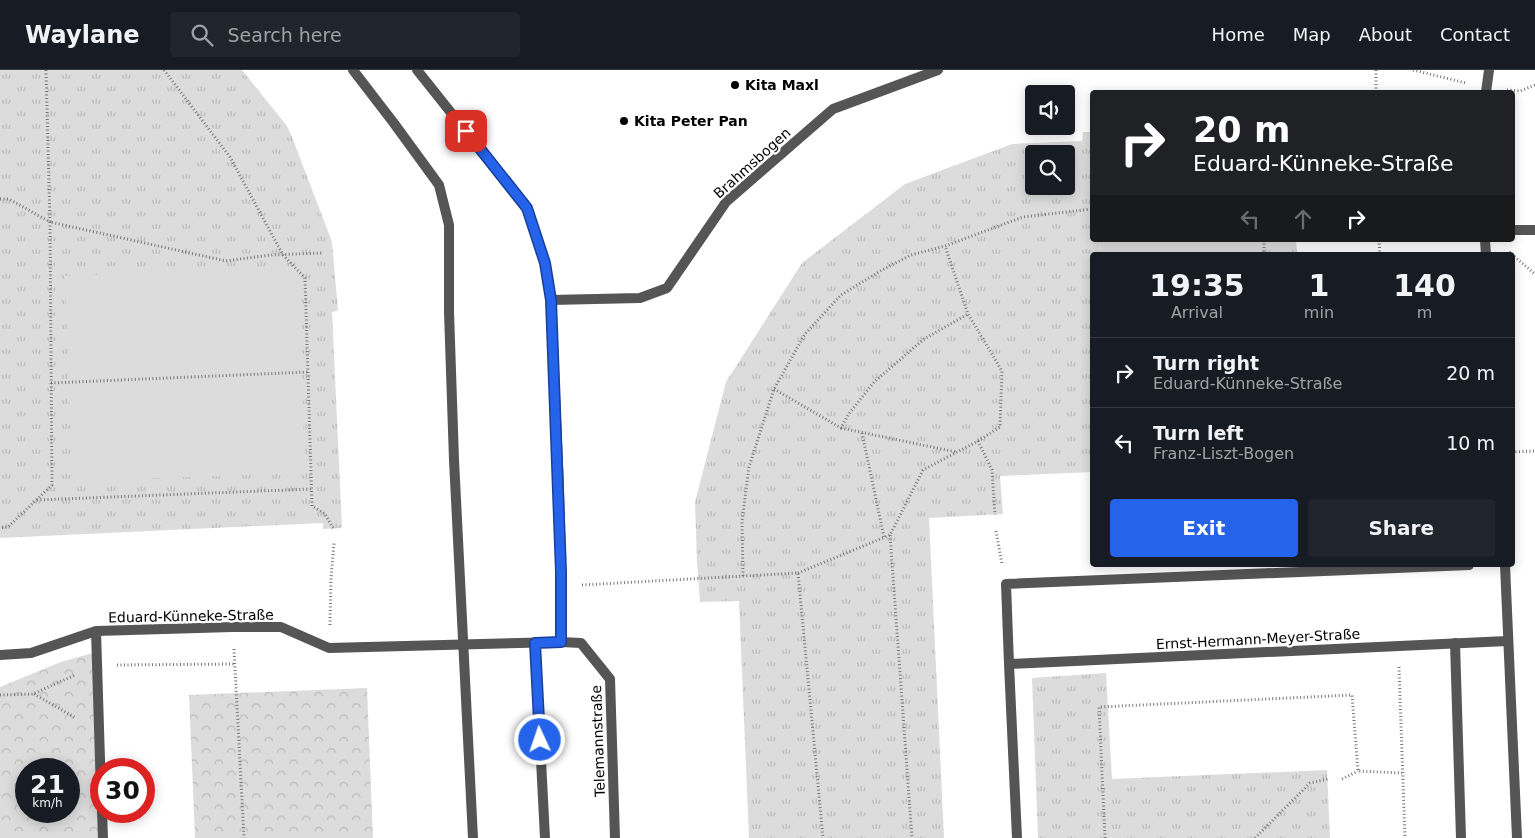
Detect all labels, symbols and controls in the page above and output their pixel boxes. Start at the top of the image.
search box [170,12,520,57]
text: Waylane [25,21,140,49]
icon: search [188,21,216,49]
text: Search here [228,24,342,46]
text: Home [1212,24,1265,45]
text: Map [1293,24,1331,45]
text: About [1359,24,1412,45]
text: Contact [1440,24,1510,45]
place label: Kita Maxl [745,77,819,93]
marker: Kita Maxl [729,79,741,91]
map controls [1025,85,1075,195]
button: sound [1025,85,1075,135]
pin [445,110,487,152]
icon: right [1110,110,1175,175]
text: 20 m [1193,110,1290,150]
place label: Kita Peter Pan [634,113,748,129]
marker: Kita Peter Pan [618,115,630,127]
icon: arrive [452,117,480,145]
street label: Brahmsbogen [710,124,794,202]
button: search [1025,145,1075,195]
text: Eduard-Künneke-Straße [1193,151,1454,176]
icon: left [1236,205,1264,233]
icon: ahead [1289,205,1317,233]
icon: right [1342,205,1370,233]
text: 19:35 [1149,268,1245,303]
text: 1 [1308,268,1329,303]
text: 140 [1393,268,1456,303]
text: Arrival [1171,303,1223,322]
text: min [1304,303,1334,322]
text: m [1417,303,1432,322]
text: Turn right [1153,352,1259,374]
icon: right [1110,359,1138,387]
text: 20 m [1446,362,1495,384]
text: Eduard-Künneke-Straße [1153,374,1342,393]
text: Turn left [1153,422,1244,444]
icon: left [1110,429,1138,457]
text: 10 m [1446,432,1495,454]
text: Franz-Liszt-Bogen [1153,444,1294,463]
button: Exit [1110,499,1298,557]
button: Share [1308,499,1495,557]
street label: Eduard-Künneke-Straße [108,607,274,625]
street label: Ernst-Hermann-Meyer-Straße [1156,626,1360,652]
street label: Telemannstraße [588,685,608,798]
position arrow [513,713,565,765]
speed limit sign: 30 [90,758,155,823]
text: 21 [30,770,65,799]
text: km/h [32,796,63,810]

